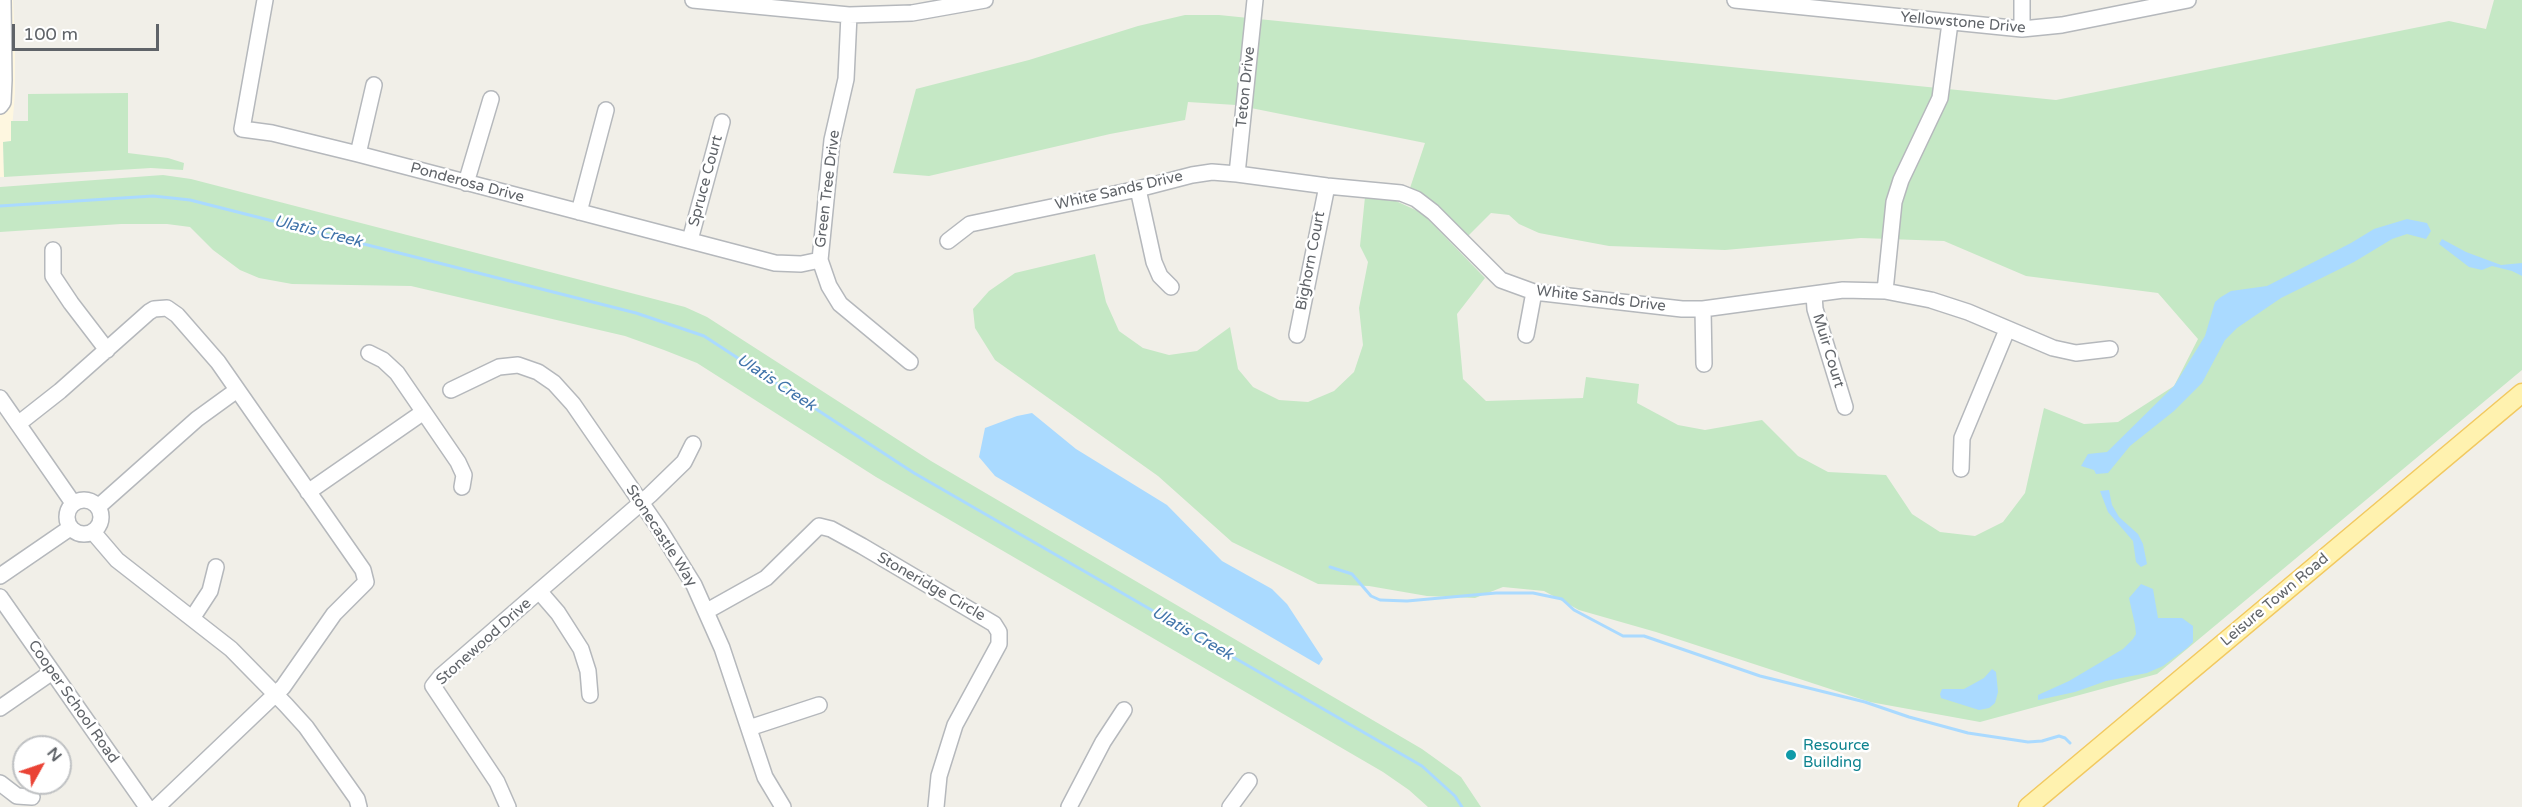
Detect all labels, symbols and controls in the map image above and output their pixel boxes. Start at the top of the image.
street label: Yellowstone Drive [1900,9,2026,37]
scale bar [15,12,162,50]
text: 100 m [23,23,78,45]
street label: Teton Drive [1233,46,1259,128]
street label: Green Tree Drive [812,129,844,249]
street label: Spruce Court [685,133,727,229]
street label: Ponderosa Drive [408,159,526,207]
street label: White Sands Drive [1053,168,1185,214]
street label: Bighorn Court [1293,210,1329,312]
water label: Ulatis Creek [272,212,364,252]
street label: White Sands Drive [1535,282,1667,316]
street label: Muir Court [1808,312,1848,390]
water label: Ulatis Creek [733,350,819,416]
street label: Stonecastle Way [621,482,701,590]
street label: Stoneridge Circle [874,549,988,625]
street label: Leisure Town Road [2218,550,2332,650]
street label: Stonewood Drive [433,595,535,689]
water label: Ulatis Creek [1148,603,1236,665]
street label: Cooper School Road [24,637,122,767]
north arrow [12,735,72,795]
place label: Resource Building [1803,737,1870,772]
text: N [42,743,66,766]
marker: Resource Building [1784,748,1798,762]

